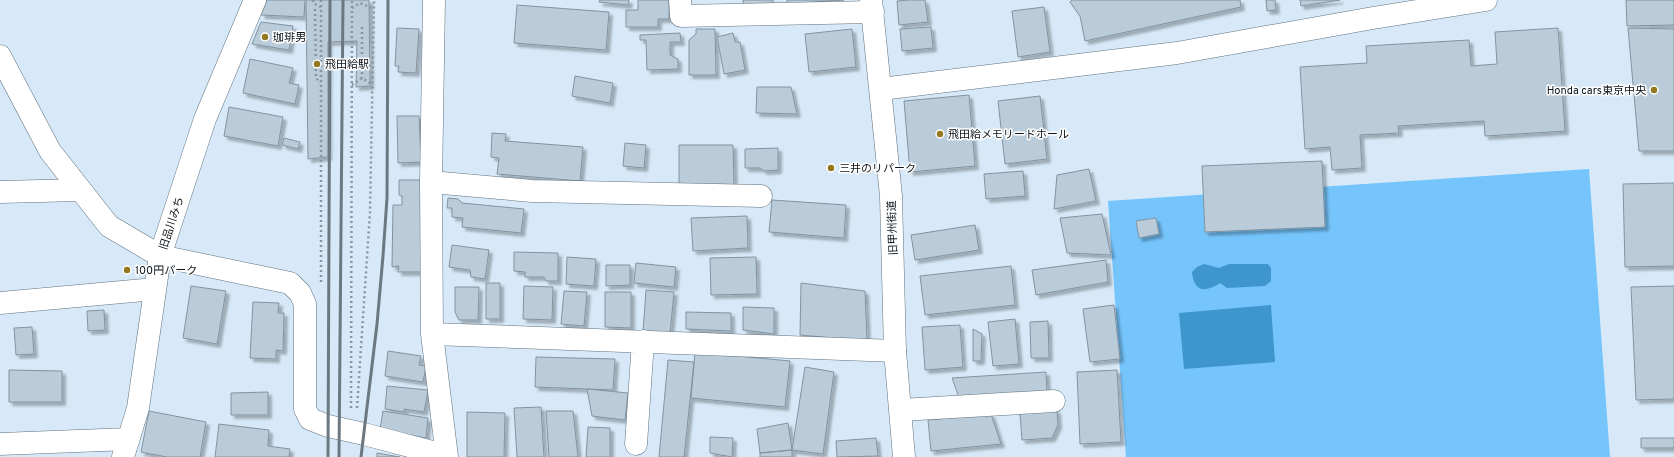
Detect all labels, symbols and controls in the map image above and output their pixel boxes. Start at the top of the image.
place label: 珈琲男 [273,31,306,45]
marker: 珈琲男 [260,32,270,42]
place label: 飛田給駅 [325,58,369,72]
marker: 飛田給駅 [312,59,322,69]
place label: Honda cars東京中央 [1547,84,1647,98]
marker: Honda cars東京中央 [1649,85,1659,95]
place label: 飛田給メモリードホール [948,128,1069,142]
marker: 飛田給メモリードホール [935,129,945,139]
place label: 三井のリパーク [839,162,916,176]
marker: 三井のリパーク [826,163,836,173]
street label: 旧品川みち [157,195,187,252]
street label: 旧甲州街道 [885,200,901,256]
place label: 100円パーク [135,264,197,278]
marker: 100円パーク [122,265,132,275]

